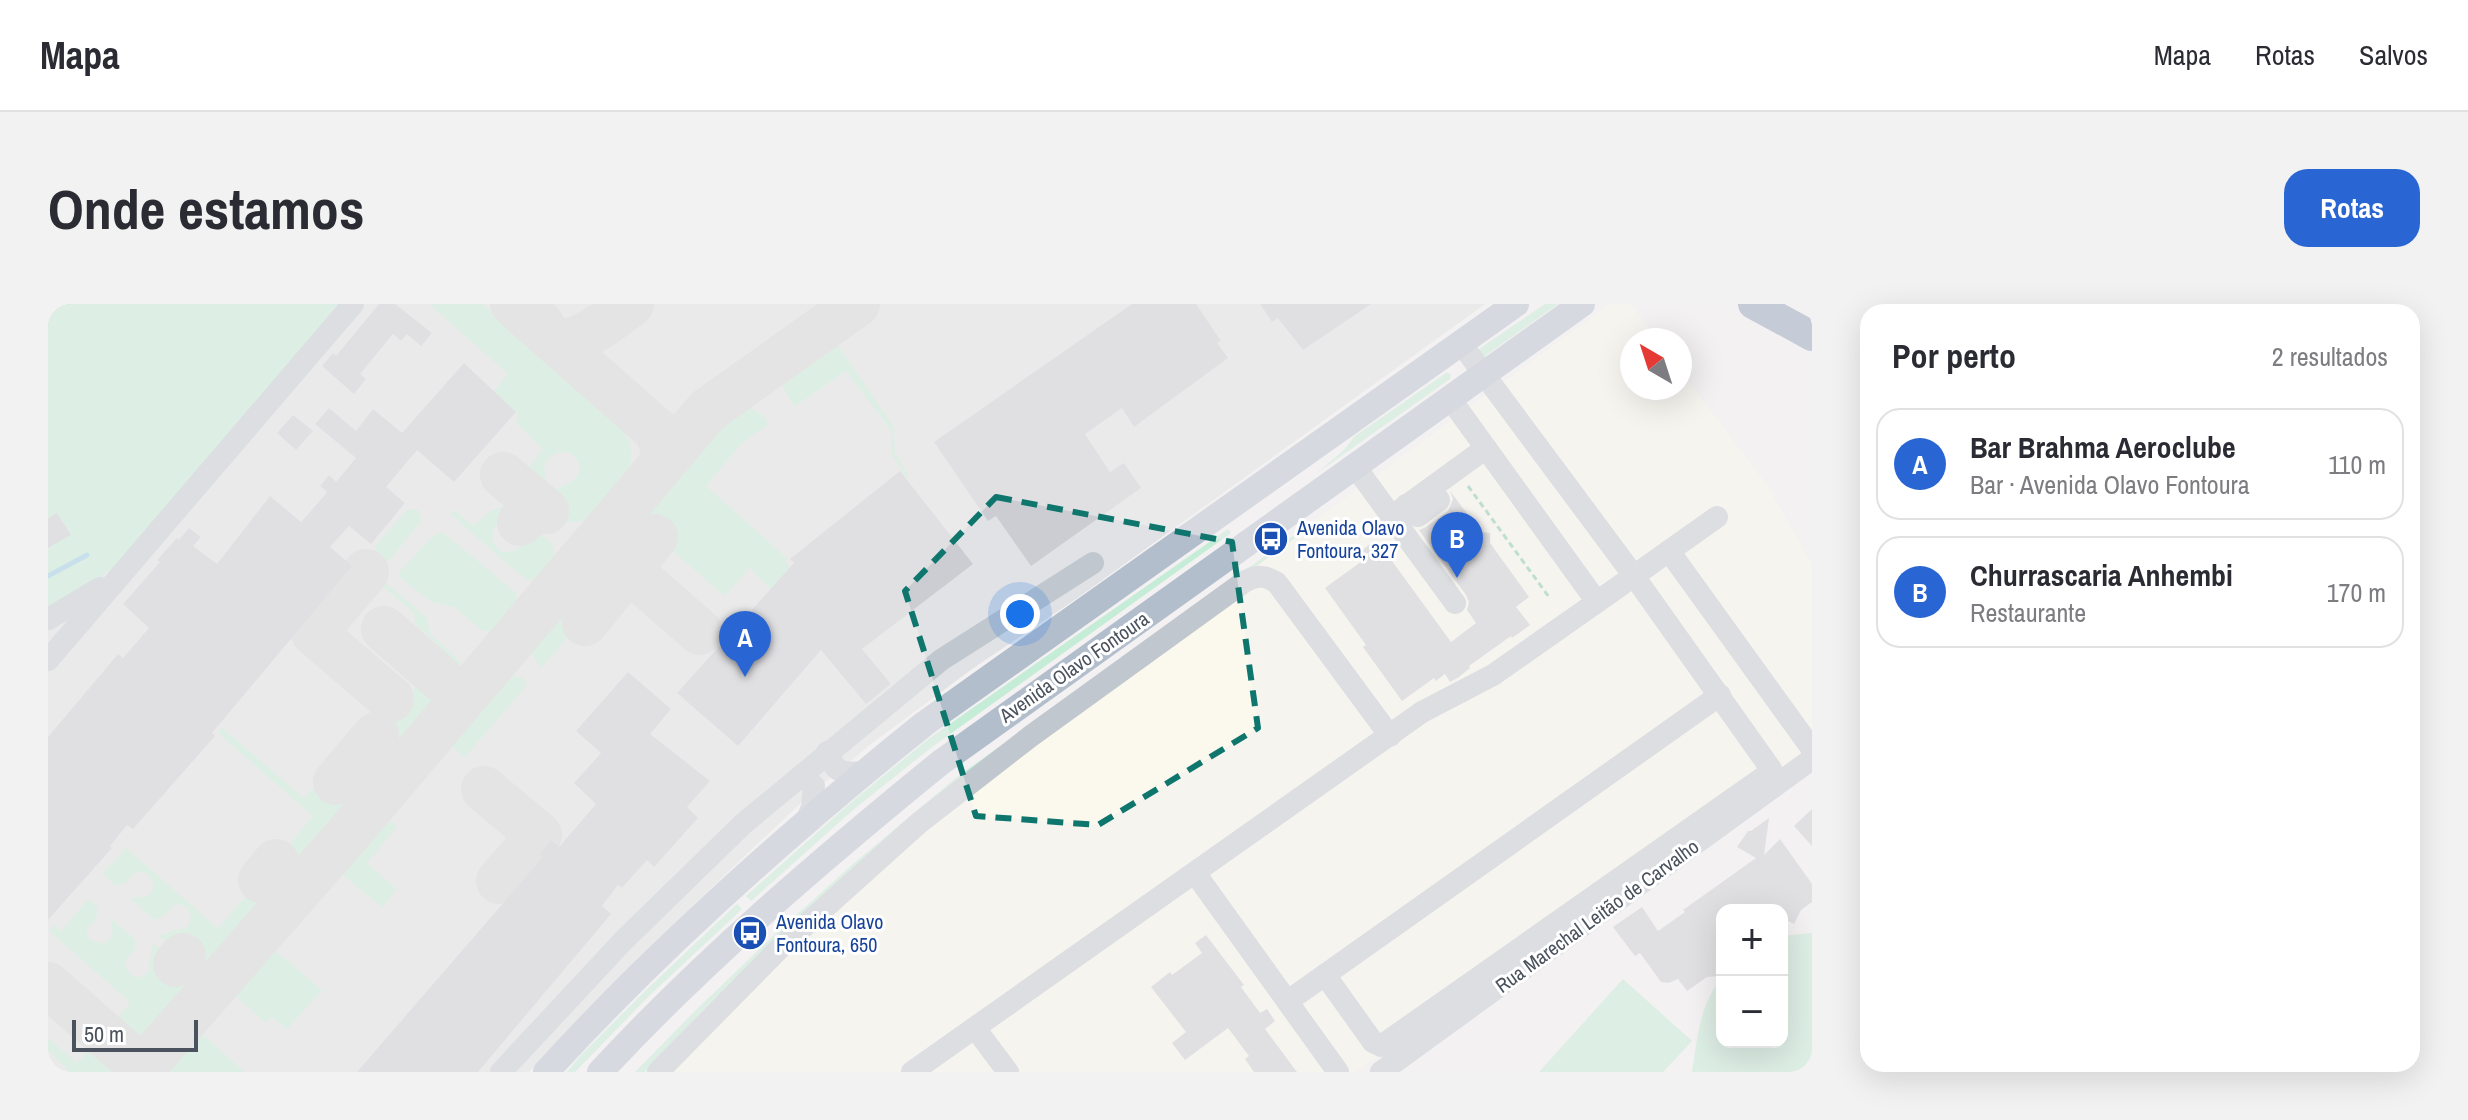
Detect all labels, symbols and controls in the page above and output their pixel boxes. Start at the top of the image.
text: Mapa [40,30,120,81]
text: Mapa [2154,36,2211,74]
text: Rotas [2255,36,2315,74]
text: Salvos [2359,36,2428,74]
button: Rotas [2284,169,2420,247]
text: Onde estamos [48,171,364,246]
north arrow [1620,328,1692,400]
text: Por perto [1892,333,2016,379]
text: 2 resultados [2272,339,2388,374]
text: Bar Brahma Aeroclube [1970,427,2236,467]
text: A [1912,447,1928,482]
text: 110 m [2328,447,2386,482]
text: Bar · Avenida Olavo Fontoura [1970,467,2250,502]
pin: B [1431,512,1483,578]
place label: Avenida Olavo Fontoura, 327 [1296,514,1404,564]
bus stop icon: Avenida Olavo Fontoura, 327 [1252,520,1290,558]
text: Churrascaria Anhembi [1970,555,2233,595]
text: B [1912,575,1928,610]
text: 170 m [2327,575,2386,610]
your location [1000,594,1040,634]
text: Restaurante [1970,595,2086,630]
street label: Avenida Olavo Fontoura [993,605,1154,729]
pin: A [719,611,771,677]
street label: Rua Marechal Leitão de Carvalho [1490,833,1704,999]
map controls [1716,904,1788,1048]
button: + [1716,904,1788,976]
place label: Avenida Olavo Fontoura, 650 [775,908,883,958]
bus stop icon: Avenida Olavo Fontoura, 650 [731,914,769,952]
button: − [1716,976,1788,1048]
scale bar [72,1016,198,1052]
text: 50 m [84,1019,124,1049]

